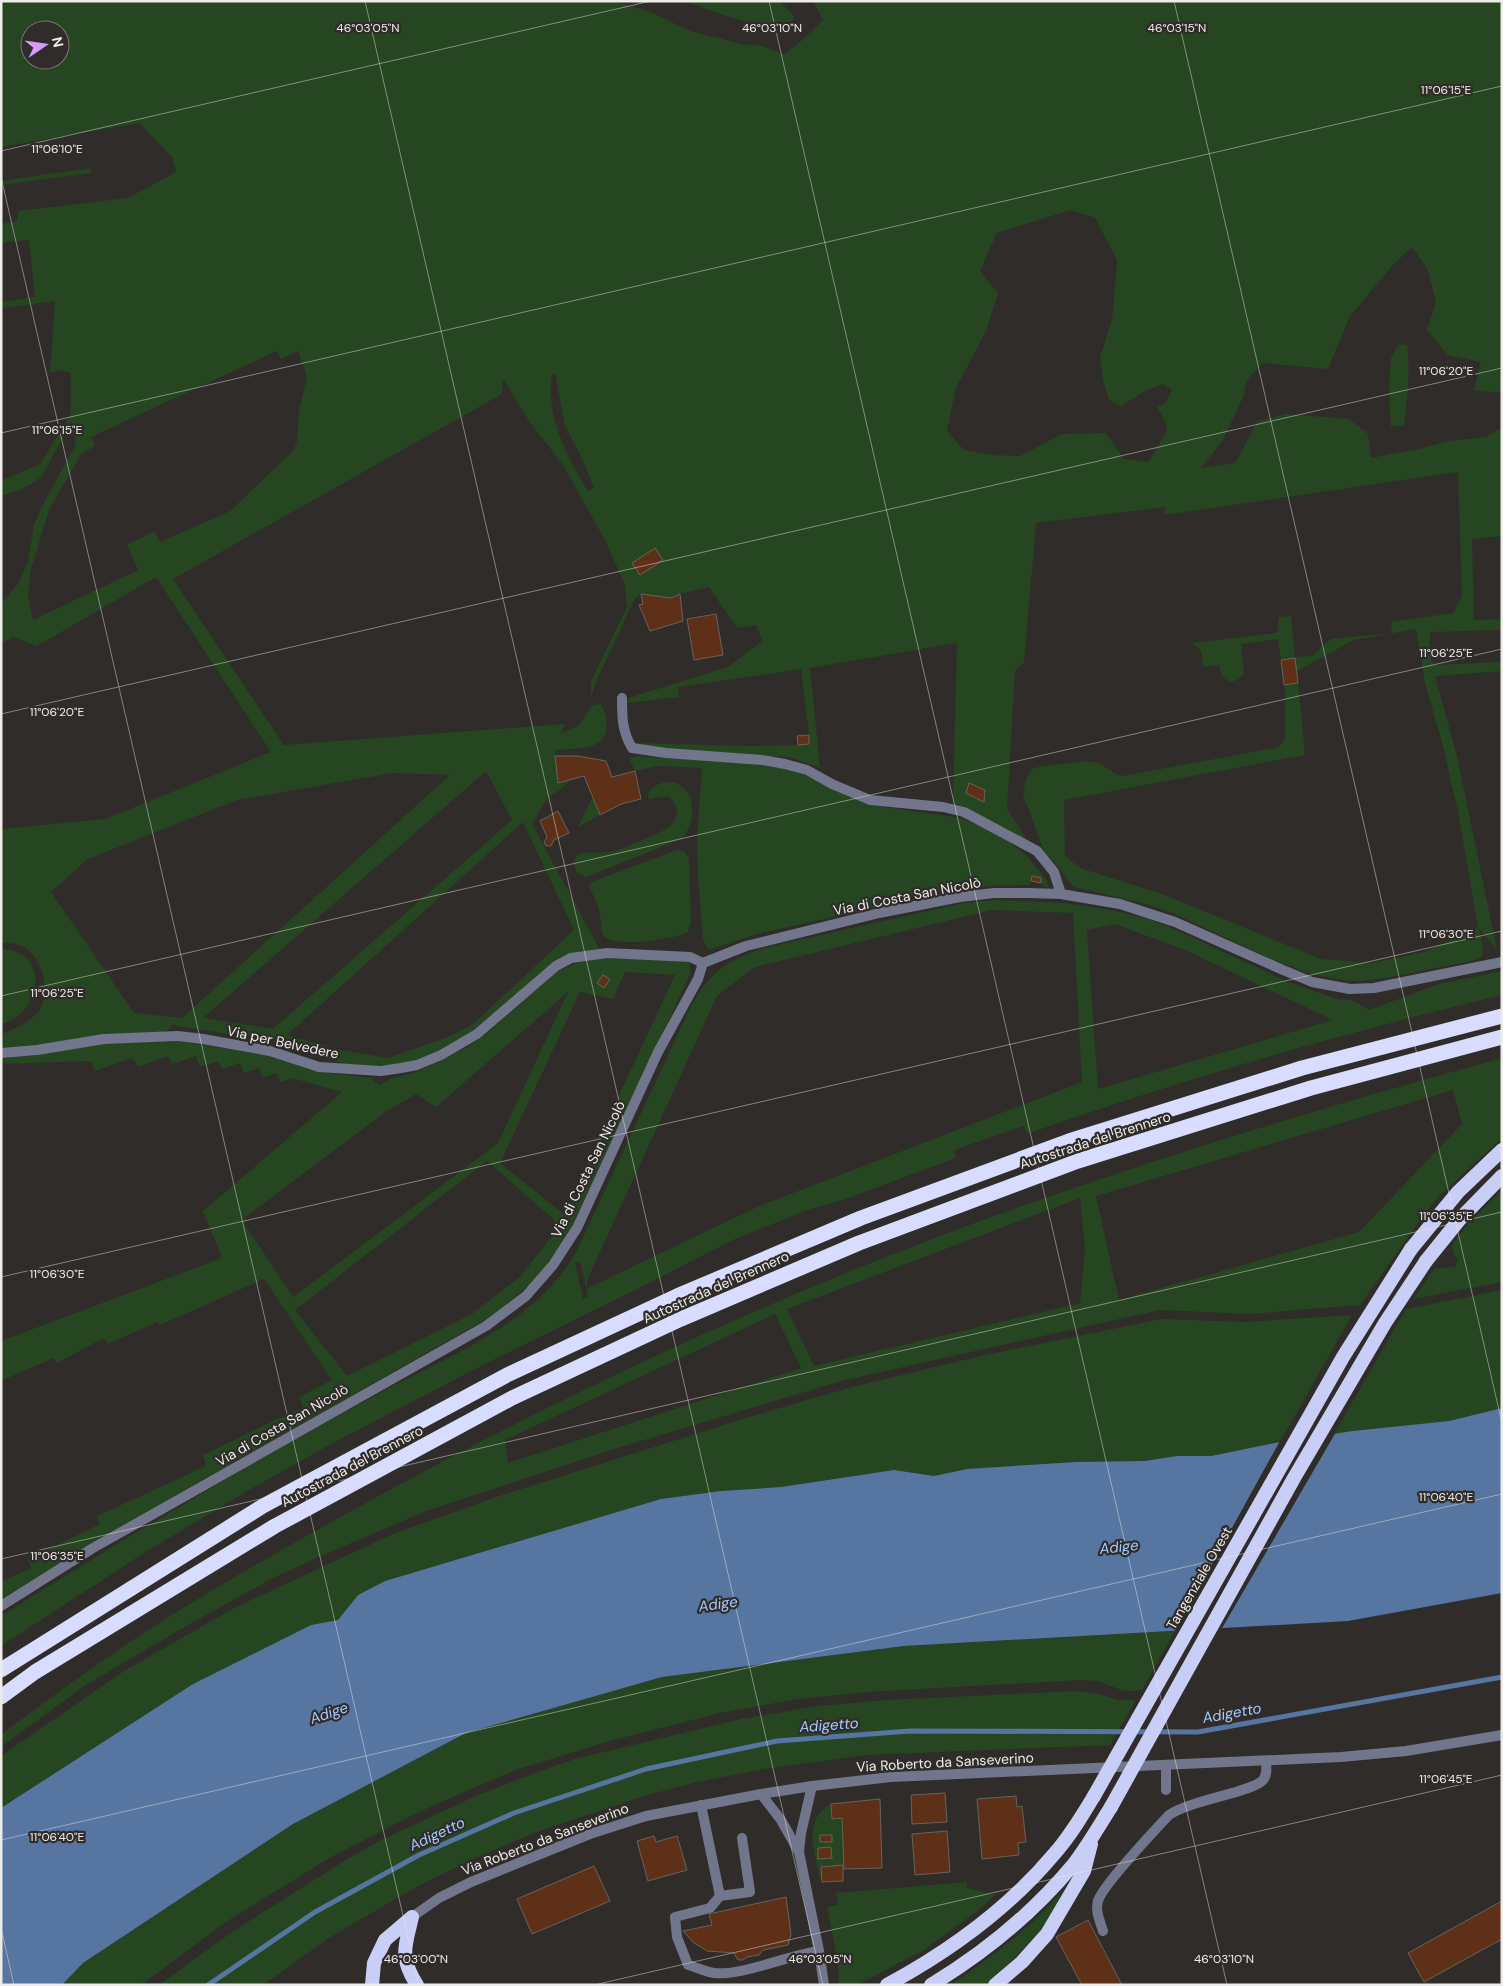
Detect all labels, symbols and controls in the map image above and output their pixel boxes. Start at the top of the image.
north arrow [20,20,70,70]
text: 46°03'05"N [336,20,400,36]
text: 46°03'10"N [742,20,802,36]
text: 46°03'15"N [1148,20,1206,36]
text: N [48,35,68,49]
text: 11°06'15"E [1421,82,1471,98]
text: 11°06'10"E [31,141,83,157]
text: 11°06'20"E [1419,363,1473,379]
text: 11°06'15"E [32,422,82,438]
text: 11°06'25"E [1419,645,1473,661]
text: 11°06'20"E [30,704,84,720]
street label: Via di Costa San Nicolò [832,873,982,919]
text: 11°06'30"E [1419,926,1474,942]
text: 11°06'25"E [30,985,84,1001]
street label: Via per Belvedere [225,1021,341,1063]
street label: Via di Costa San Nicolò [547,1098,629,1240]
street label: Autostrada del Brennero [1017,1107,1173,1173]
text: 11°06'35"E [1419,1208,1473,1224]
street label: Autostrada del Brennero [640,1247,792,1327]
text: 11°06'30"E [30,1266,85,1282]
street label: Via di Costa San Nicolò [213,1380,351,1470]
street label: Autostrada del Brennero [278,1421,426,1511]
text: 11°06'40"E [1419,1489,1473,1505]
street label: Tangenziale Ovest [1162,1523,1236,1633]
water label: Adige [1097,1535,1140,1559]
text: 11°06'35"E [30,1548,84,1564]
water label: Adige [696,1591,739,1617]
water label: Adige [306,1697,351,1729]
water label: Adigetto [1200,1698,1263,1728]
water label: Adigetto [798,1713,859,1737]
street label: Via Roberto da Sanseverino [856,1748,1034,1776]
text: 11°06'45"E [1419,1771,1473,1787]
street label: Via Roberto da Sanseverino [459,1799,631,1879]
water label: Adigetto [405,1812,468,1856]
text: 11°06'40"E [30,1829,84,1845]
text: 46°03'00"N [384,1951,448,1967]
text: 46°03'05"N [788,1951,852,1967]
text: 46°03'10"N [1194,1951,1254,1967]

